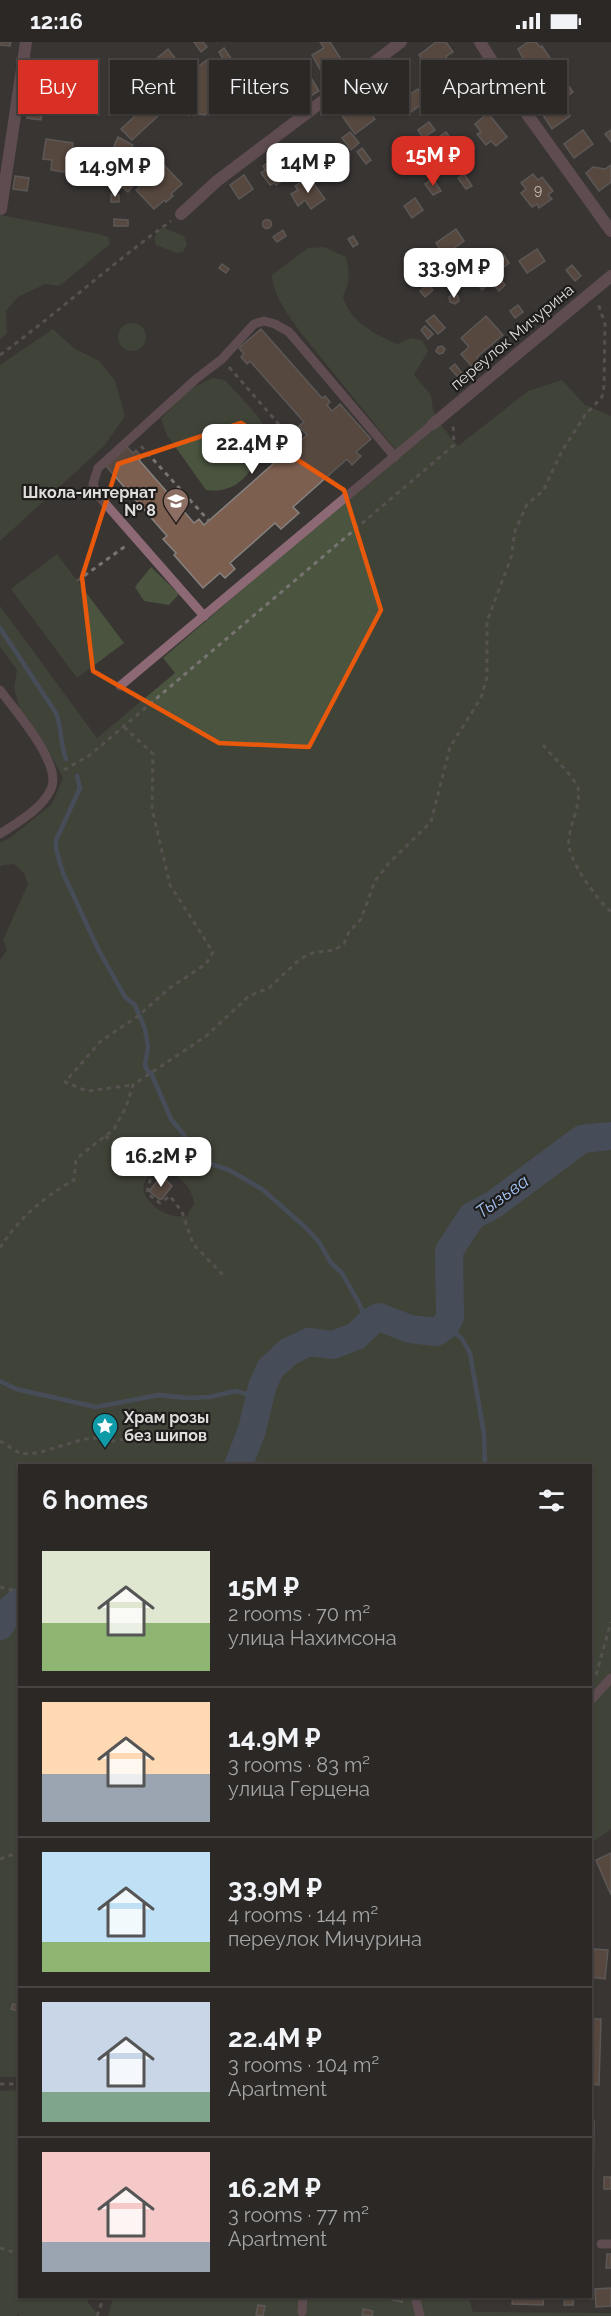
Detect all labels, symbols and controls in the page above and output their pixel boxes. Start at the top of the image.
text: 12:16 [30,8,83,34]
chip: Buy [18,60,98,114]
chip: Rent [110,60,197,114]
chip: Filters [209,60,310,114]
chip: New [322,60,409,114]
chip: Apartment [421,60,567,114]
pin: 15M ₽ [391,136,475,187]
pin: 14M ₽ [266,143,350,194]
text: 15M ₽ [406,143,460,167]
pin: 14.9M ₽ [60,147,170,198]
text: 14M ₽ [280,150,336,174]
text: 14.9M ₽ [79,154,151,178]
house number: 9 [534,182,542,198]
pin: 33.9M ₽ [399,248,509,299]
text: 33.9M ₽ [418,255,490,279]
street label: переулок Мичурина [446,280,578,394]
pin: 22.4M ₽ [197,424,307,475]
text: 22.4M ₽ [216,431,288,455]
place label: Школа-интернат № 8 [22,483,156,520]
school or university icon: Школа-интернат № 8 [161,486,191,524]
pin: 16.2M ₽ [106,1137,216,1188]
text: 16.2M ₽ [125,1144,197,1168]
water label: Тызьва [472,1170,533,1222]
place label: Храм розы без шипов [123,1408,209,1445]
place icon: Храм розы без шипов [90,1411,120,1449]
icon: filters [535,1484,568,1517]
text: 6 homes [42,1485,148,1515]
text: 15M ₽ [228,1572,299,1602]
icon: home [90,1575,162,1647]
text: 2 rooms · 70 m² [228,1602,370,1626]
text: улица Нахимсона [228,1626,397,1650]
text: 14.9M ₽ [228,1723,321,1753]
icon: home [90,1726,162,1798]
text: 3 rooms · 83 m² [228,1753,370,1777]
text: улица Герцена [228,1777,370,1801]
text: 33.9M ₽ [228,1873,322,1903]
icon: home [90,1876,162,1948]
text: 4 rooms · 144 m² [228,1903,378,1927]
text: переулок Мичурина [228,1927,422,1951]
text: 22.4M ₽ [228,2023,322,2053]
icon: home [90,2026,162,2098]
text: 3 rooms · 104 m² [228,2053,379,2077]
text: Apartment [228,2077,327,2101]
text: 16.2M ₽ [228,2173,321,2203]
icon: home [90,2176,162,2248]
text: 3 rooms · 77 m² [228,2203,369,2227]
text: Apartment [228,2227,327,2251]

